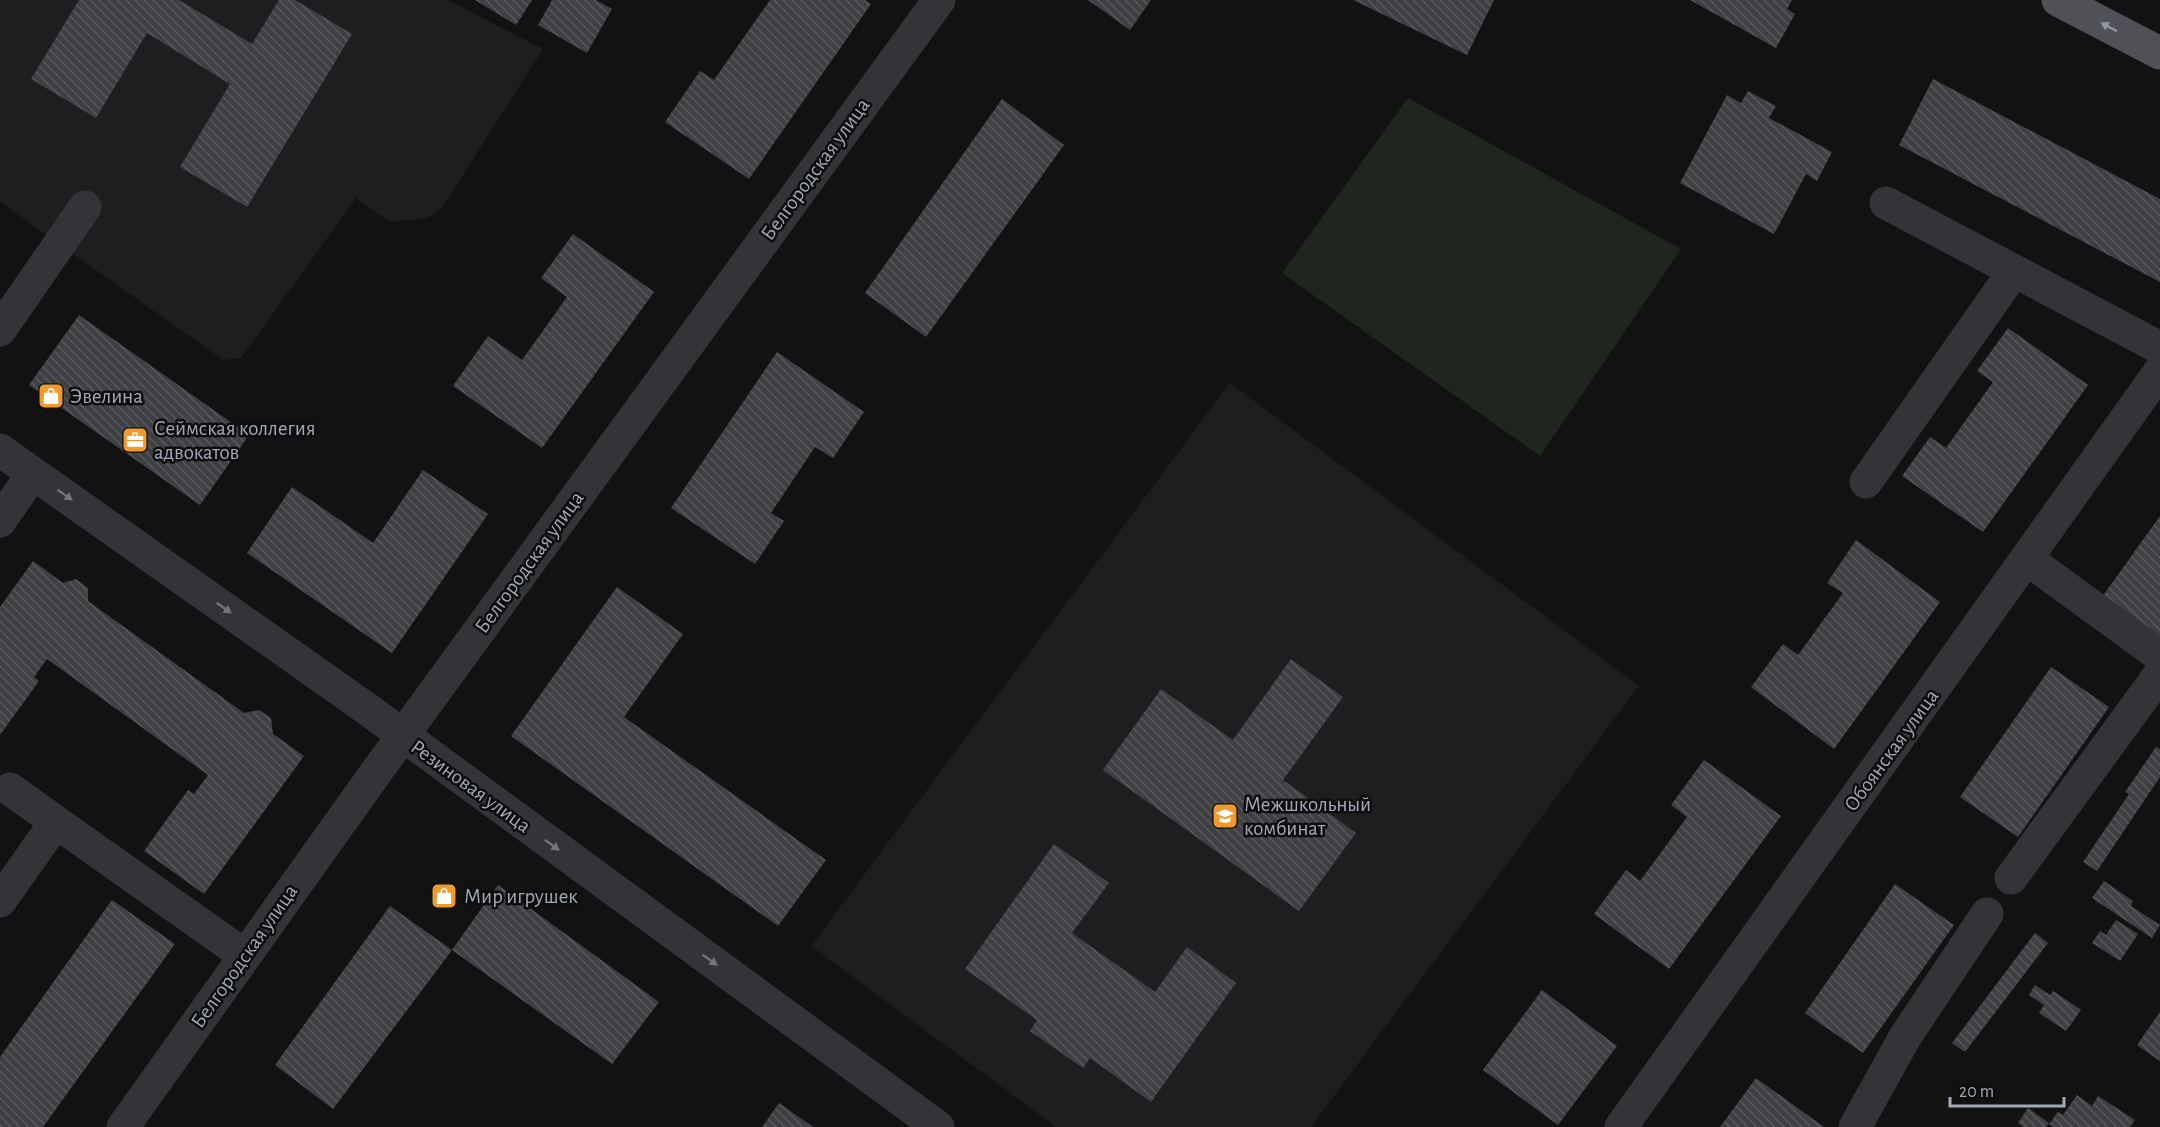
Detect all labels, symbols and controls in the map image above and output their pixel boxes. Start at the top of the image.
one-way arrow [2100,22,2117,32]
street label: Белгородская улица [757,94,874,244]
shop icon: Эвелина [36,381,66,411]
place label: Эвелина [70,386,143,407]
place label: Сеймская коллегия адвокатов [154,418,315,463]
office icon: Сеймская коллегия адвокатов [120,425,150,455]
street label: Белгородская улица [471,487,588,637]
one-way arrow [57,489,72,501]
one-way arrow [216,602,232,614]
street label: Обоянская улица [1840,685,1943,815]
street label: Резиновая улица [407,736,535,837]
place label: Межшкольный комбинат [1244,794,1371,839]
school or university icon: Межшкольный комбинат [1210,801,1240,831]
one-way arrow [544,839,560,851]
street label: Белгородская улица [187,880,302,1032]
shop icon: Мир игрушек [429,881,459,911]
place label: Мир игрушек [464,886,578,907]
one-way arrow [702,954,717,966]
scale bar [1950,1070,2064,1108]
text: 20 m [1959,1083,1994,1101]

